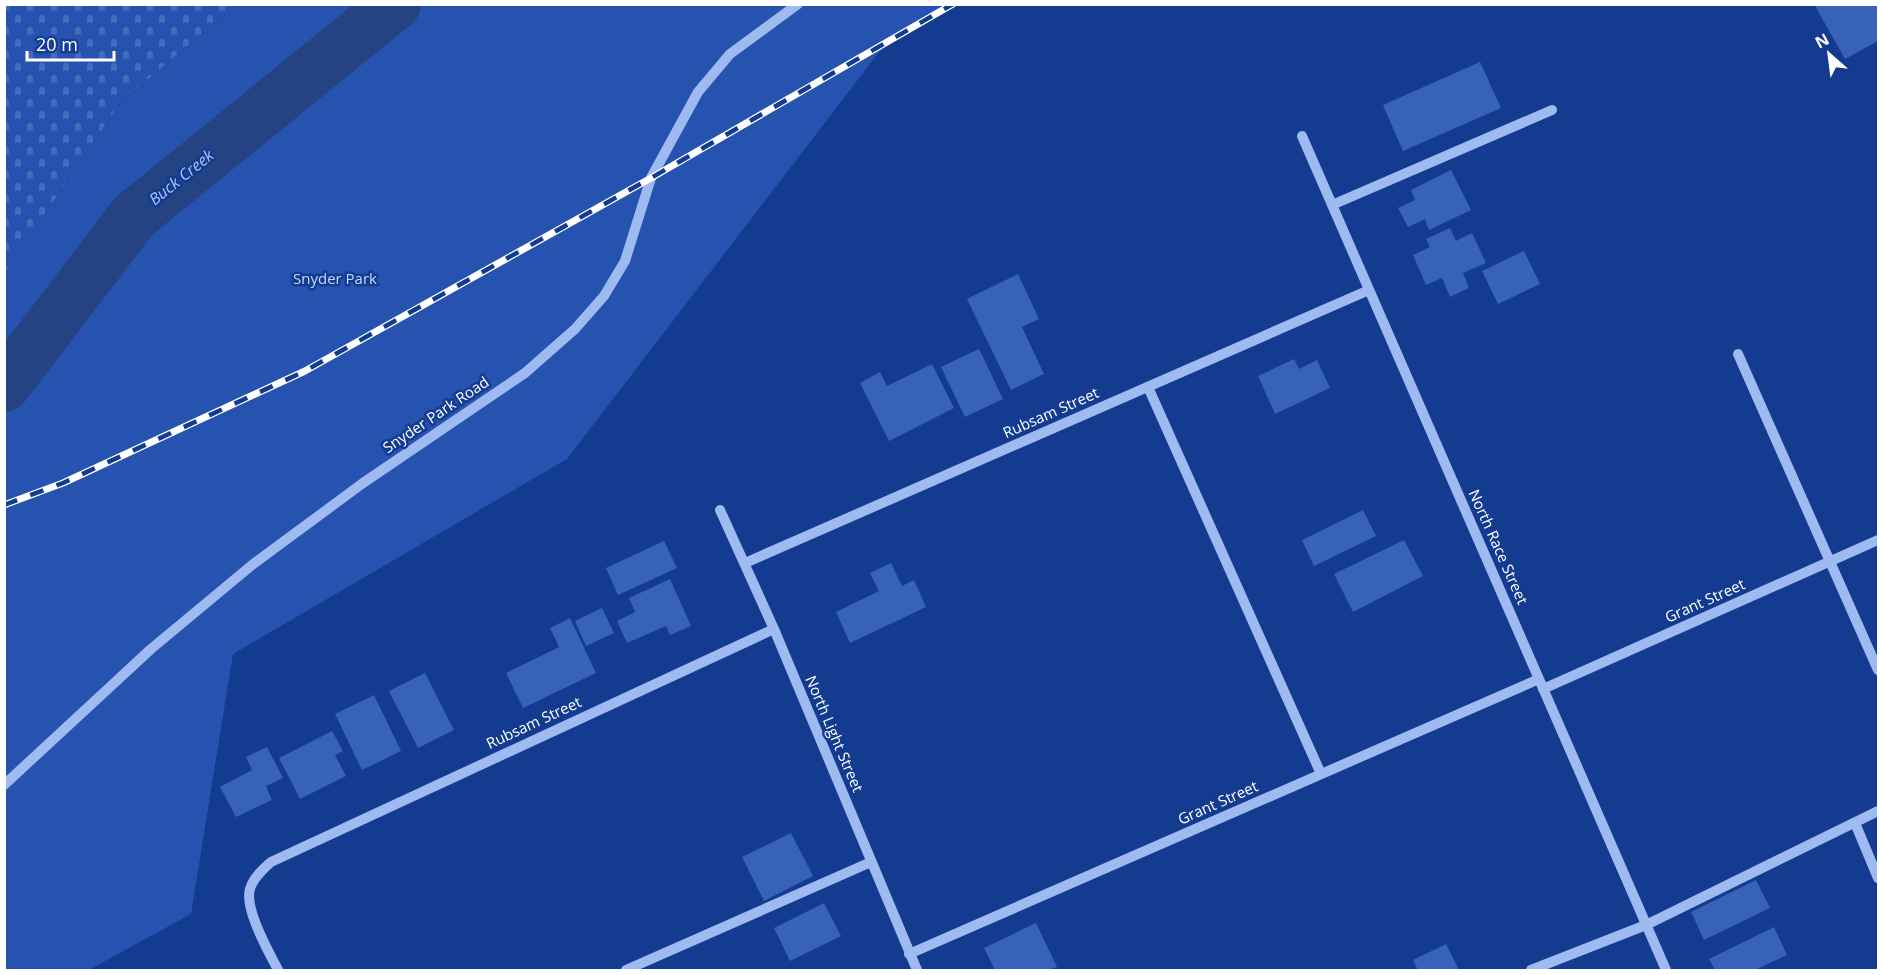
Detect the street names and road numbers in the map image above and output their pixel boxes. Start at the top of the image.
street label: Snyder Park Road [379,371,492,457]
street label: Rubsam Street [1000,382,1102,442]
street label: North Race Street [1465,486,1533,607]
street label: Grant Street [1661,574,1748,627]
street label: North Light Street [801,672,869,795]
street label: Rubsam Street [483,691,584,753]
street label: Grant Street [1174,776,1261,829]

